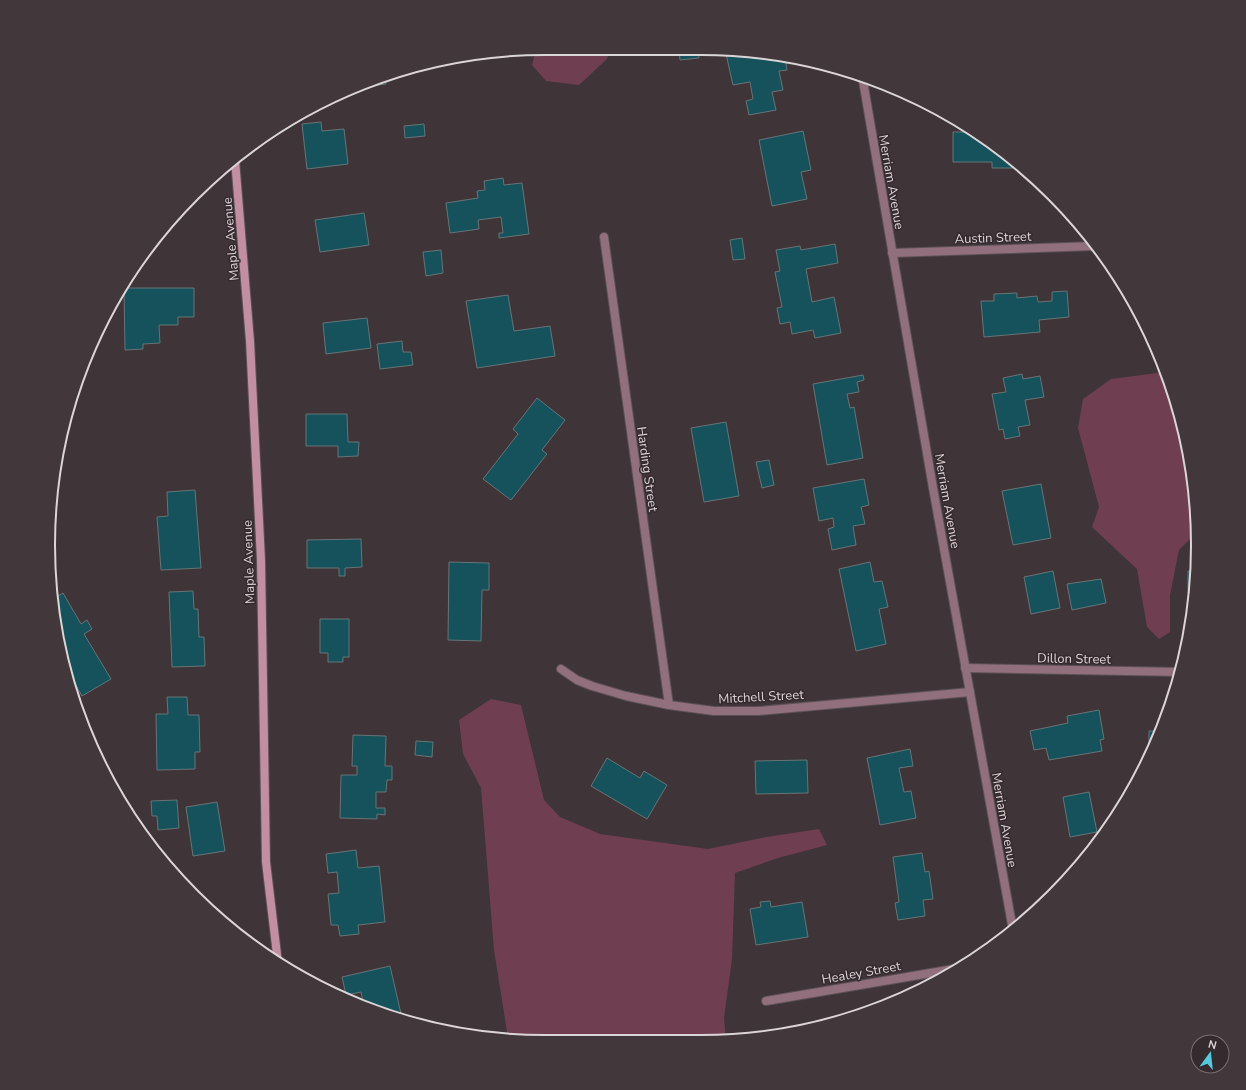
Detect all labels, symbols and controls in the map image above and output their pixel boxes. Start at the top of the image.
street label: Merriam Avenue [874,133,908,231]
street label: Maple Avenue [218,196,244,281]
street label: Austin Street [954,228,1032,248]
street label: Harding Street [632,425,662,513]
street label: Merriam Avenue [930,452,964,550]
street label: Maple Avenue [239,520,259,604]
street label: Dillon Street [1037,649,1111,669]
street label: Mitchell Street [718,686,805,708]
street label: Merriam Avenue [987,771,1021,869]
street label: Healey Street [820,957,902,989]
north arrow [1190,1034,1230,1074]
text: N [1207,1037,1218,1053]

